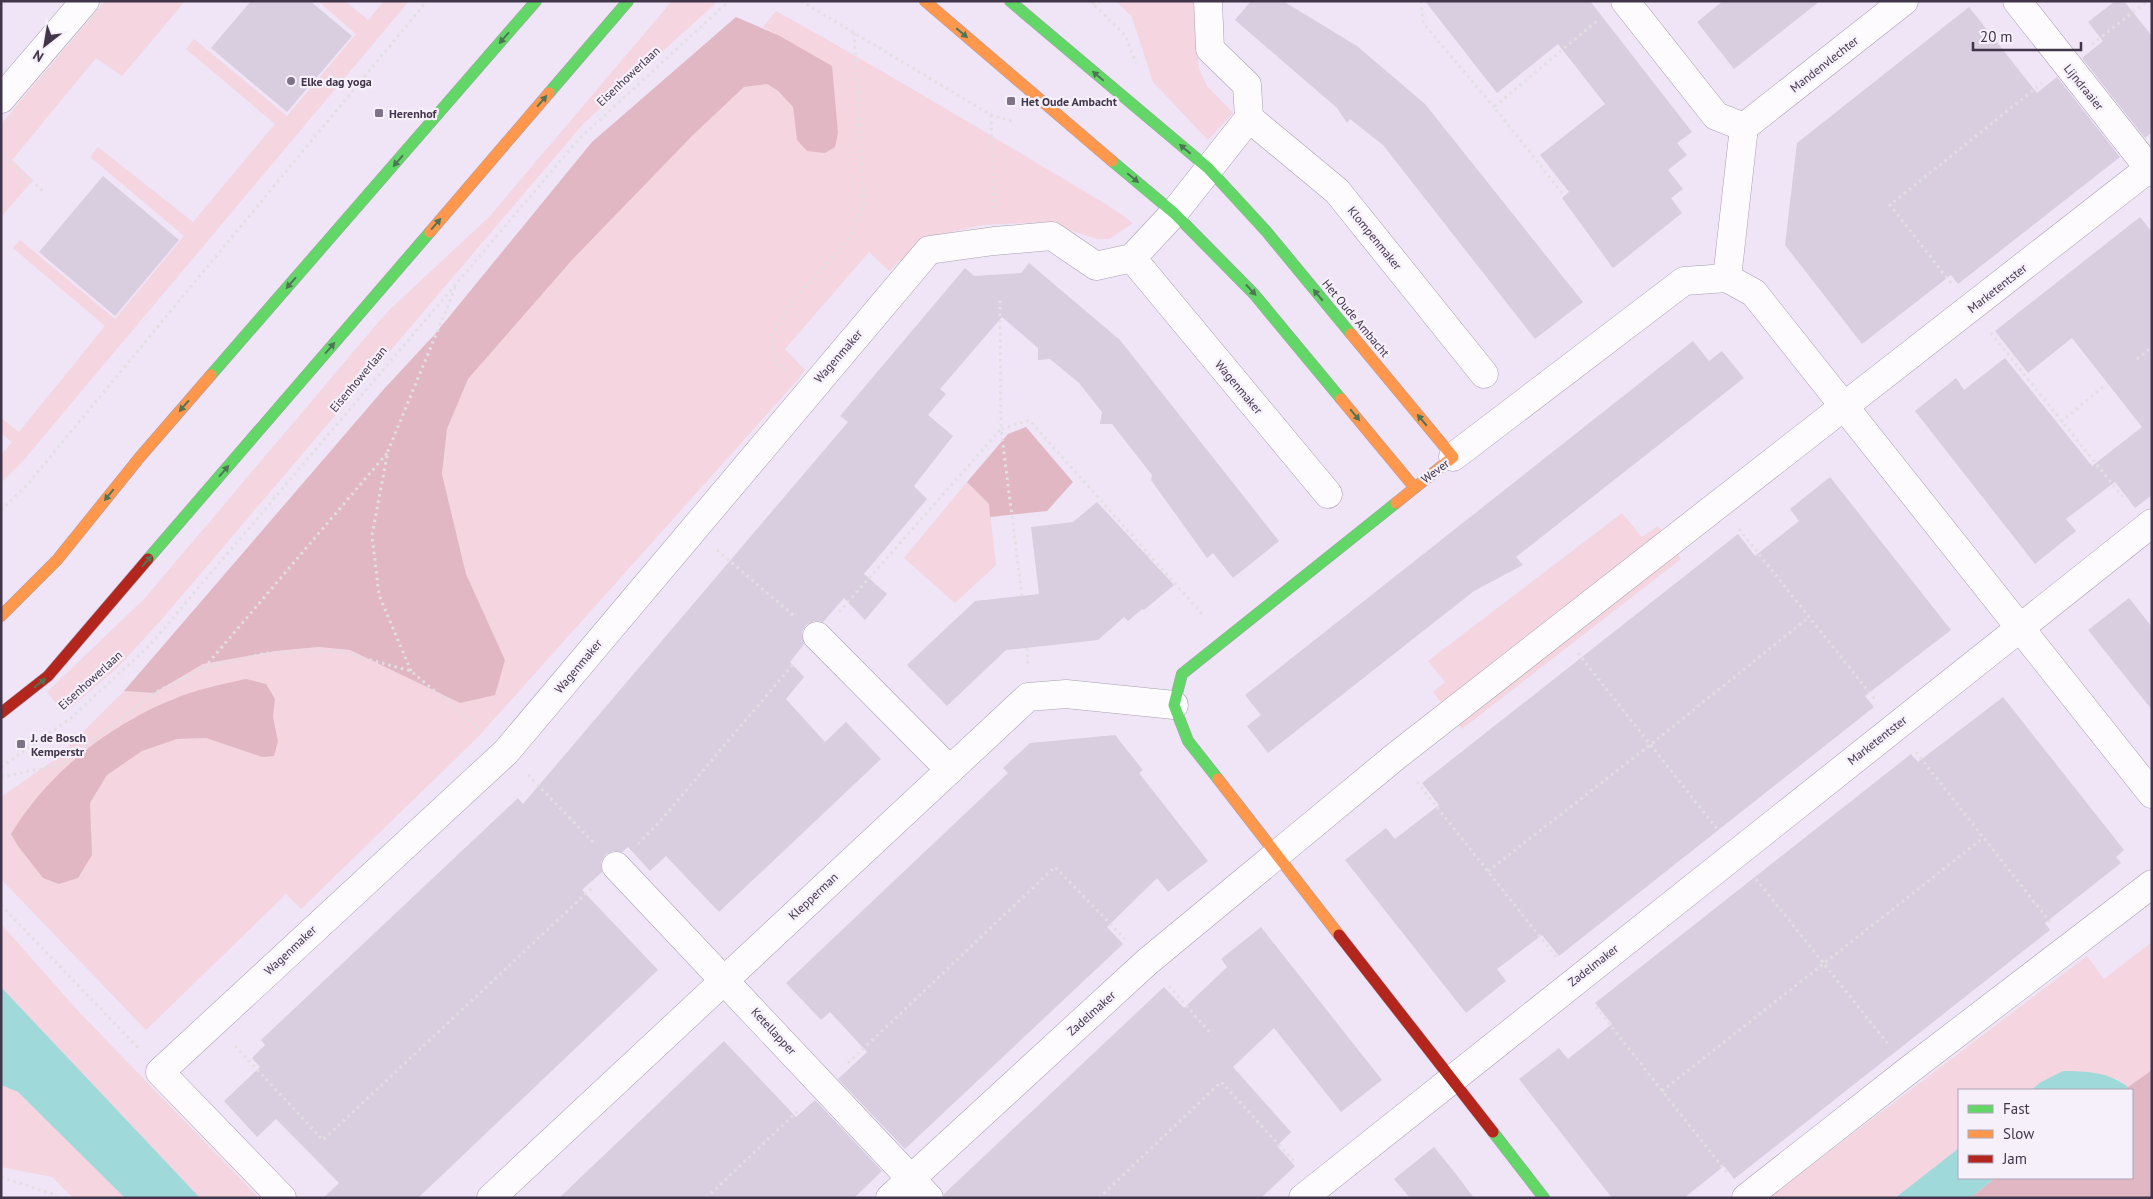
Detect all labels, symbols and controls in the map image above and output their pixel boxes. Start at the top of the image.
north arrow [20,20,70,70]
scale bar [1973,20,2080,52]
one-way arrow [956,27,968,38]
text: 20 m [1980,27,2013,46]
one-way arrow [499,31,510,44]
street label: Mandenvlechter [1787,33,1861,95]
street label: Eisenhowerlaan [593,43,663,109]
text: N [30,46,47,66]
street label: Lijndraaier [2061,61,2107,113]
one-way arrow [1092,70,1105,81]
place label: Elke dag yoga [301,74,372,89]
marker: Elke dag yoga [285,75,297,87]
place label: Het Oude Ambacht [1021,94,1118,109]
one-way arrow [536,95,547,108]
marker: Het Oude Ambacht [1005,95,1017,107]
place label: Herenhof [389,106,438,121]
marker: Herenhof [373,107,385,119]
one-way arrow [1179,144,1192,155]
one-way arrow [392,154,404,166]
one-way arrow [1127,173,1140,184]
street label: Klompenmaker [1345,203,1405,273]
one-way arrow [430,219,442,231]
street label: Marketentster [1964,260,2030,316]
street label: Het Oude Ambacht [1319,276,1393,360]
one-way arrow [285,277,297,289]
one-way arrow [1245,284,1257,296]
one-way arrow [1313,289,1324,302]
street label: Wagenmaker [811,326,865,386]
one-way arrow [324,342,336,354]
street label: Eisenhowerlaan [326,343,390,415]
street label: Wagenmaker [1212,357,1266,417]
one-way arrow [179,399,190,412]
one-way arrow [1349,409,1360,422]
one-way arrow [1417,414,1428,426]
street label: Wever [1418,456,1452,486]
one-way arrow [218,465,229,477]
one-way arrow [104,488,115,501]
one-way arrow [141,555,152,568]
street label: Wagenmaker [551,636,605,696]
street label: Eisenhowerlaan [55,647,125,713]
one-way arrow [33,678,46,689]
street label: Marketentster [1844,712,1910,768]
place label: J. de Bosch Kemperstr [30,730,86,759]
marker: J. de Bosch Kemperstr [15,738,27,750]
street label: Klepperman [785,869,841,923]
street label: Wagenmaker [261,922,319,978]
street label: Zadelmaker [1565,941,1621,989]
street label: Zadelmaker [1064,987,1118,1039]
street label: Ketellapper [748,1004,800,1058]
legend [1958,1089,2133,1179]
text: Fast [2003,1099,2030,1118]
text: Slow [2003,1124,2034,1143]
text: Jam [2002,1149,2027,1168]

